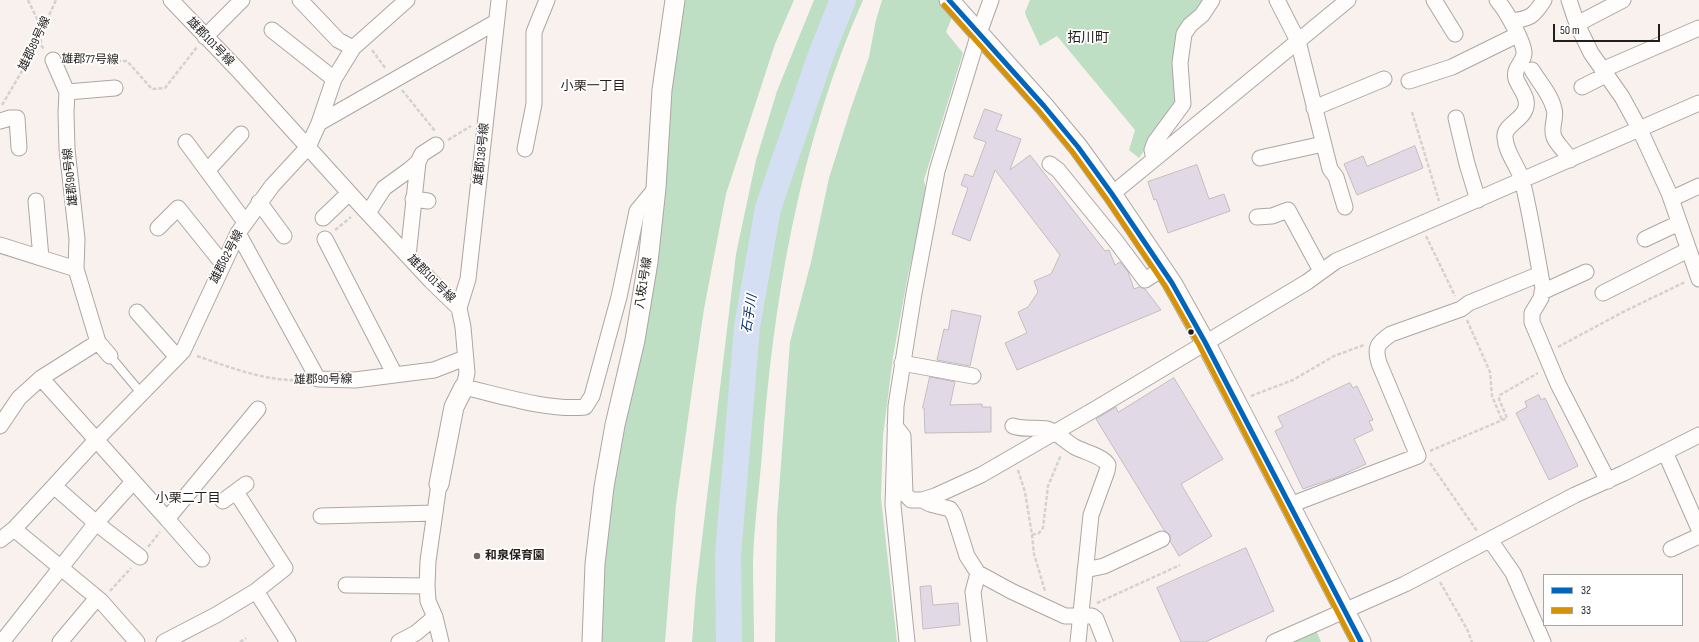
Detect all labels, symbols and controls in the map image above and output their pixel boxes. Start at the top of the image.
street label: 雄郡89号線 [16,14,54,74]
street label: 雄郡101号線 [183,15,237,69]
scale bar [1555,16,1662,42]
text: 50 m [1560,23,1580,38]
district label: 拓川町 [1067,30,1109,46]
street label: 雄郡77号線 [61,52,119,68]
district label: 小栗一丁目 [561,79,625,95]
street label: 雄郡138号線 [472,122,492,186]
street label: 雄郡90号線 [61,147,81,207]
street label: 雄郡82号線 [207,228,247,286]
street label: 雄郡101号線 [404,252,458,306]
street label: 八坂1号線 [633,256,655,310]
water label: 石手川 [739,294,761,334]
unlabelled marker [1186,327,1196,337]
street label: 雄郡90号線 [294,372,352,388]
district label: 小栗二丁目 [156,491,220,507]
place label: 和泉保育園 [485,549,545,563]
marker: 和泉保育園 [472,551,482,561]
legend [1543,574,1683,626]
text: 32 [1581,583,1591,598]
text: 33 [1581,603,1591,618]

